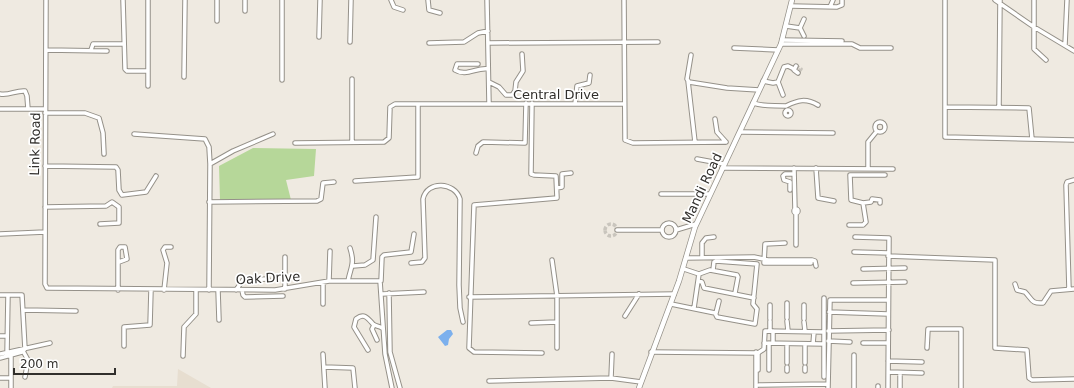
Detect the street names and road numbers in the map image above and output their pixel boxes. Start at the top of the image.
street label: Central Drive [513,87,599,102]
street label: Link Road [27,112,43,176]
street label: Mandi Road [679,150,725,226]
street label: Oak Drive [235,269,301,287]

